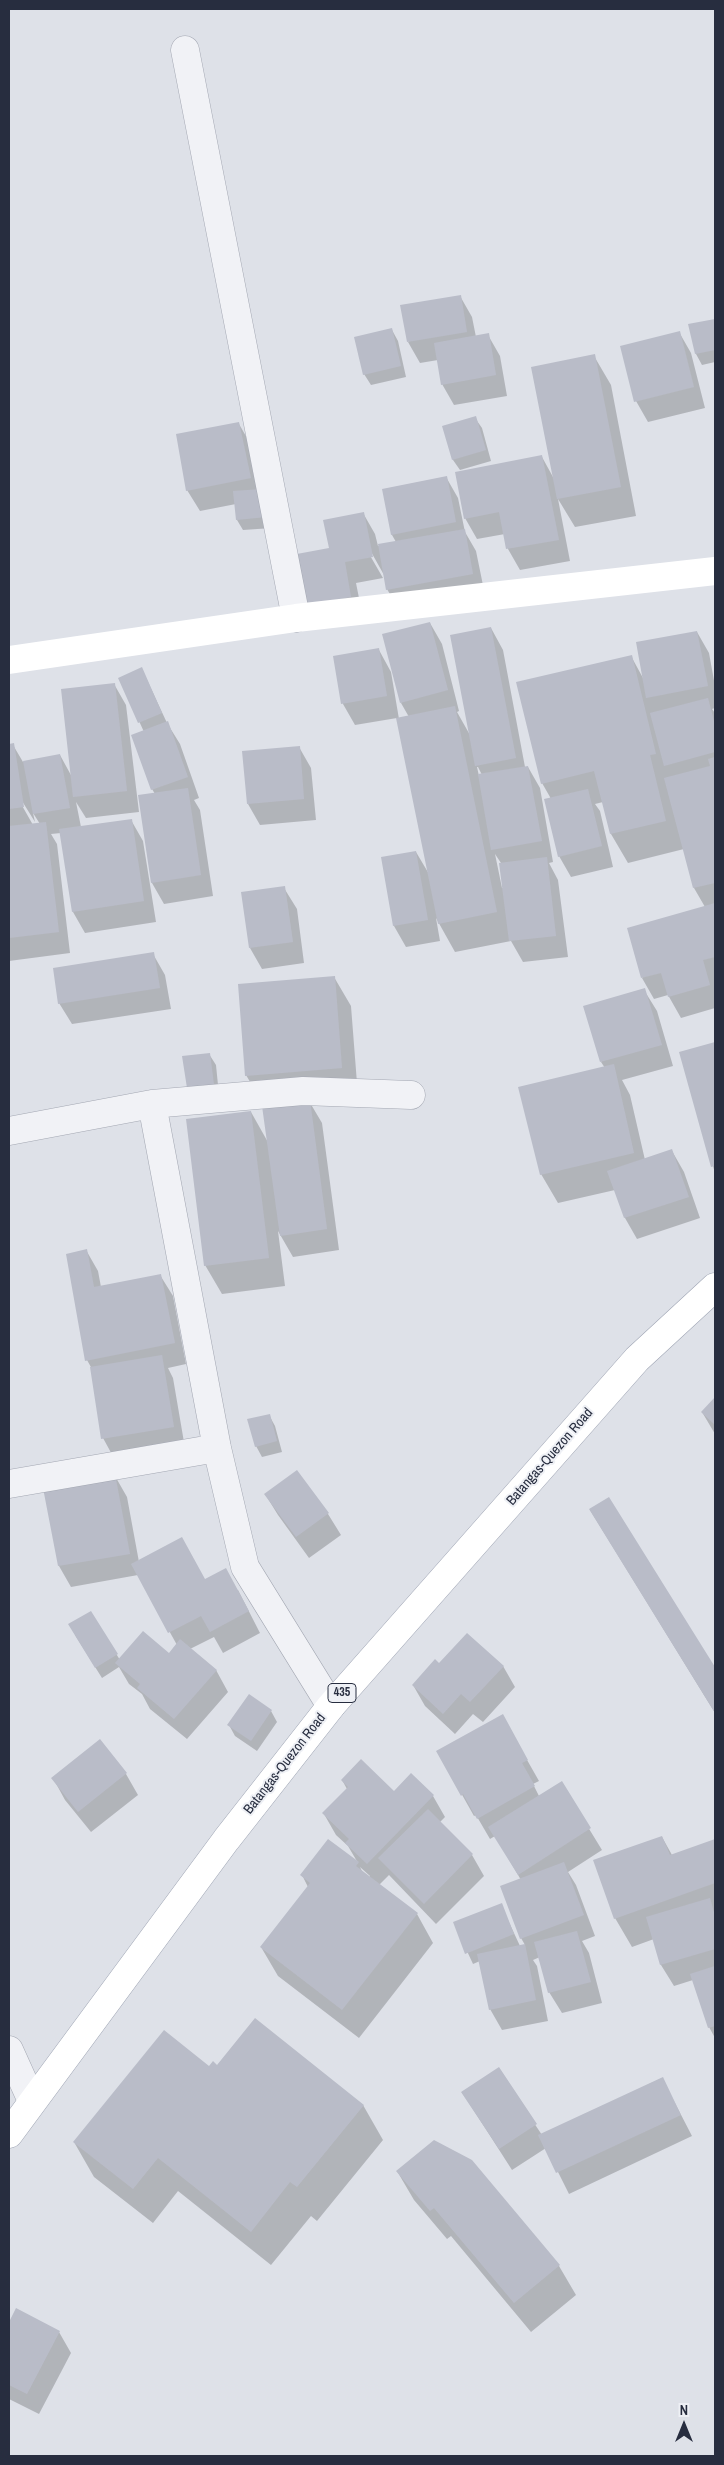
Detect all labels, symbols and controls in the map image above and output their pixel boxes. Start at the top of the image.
street label: Batangas-Quezon Road [503,1405,597,1509]
road number: 435 [328,1684,356,1702]
street label: Batangas-Quezon Road [240,1710,330,1818]
north arrow [659,2400,709,2450]
text: N [680,2401,688,2419]

